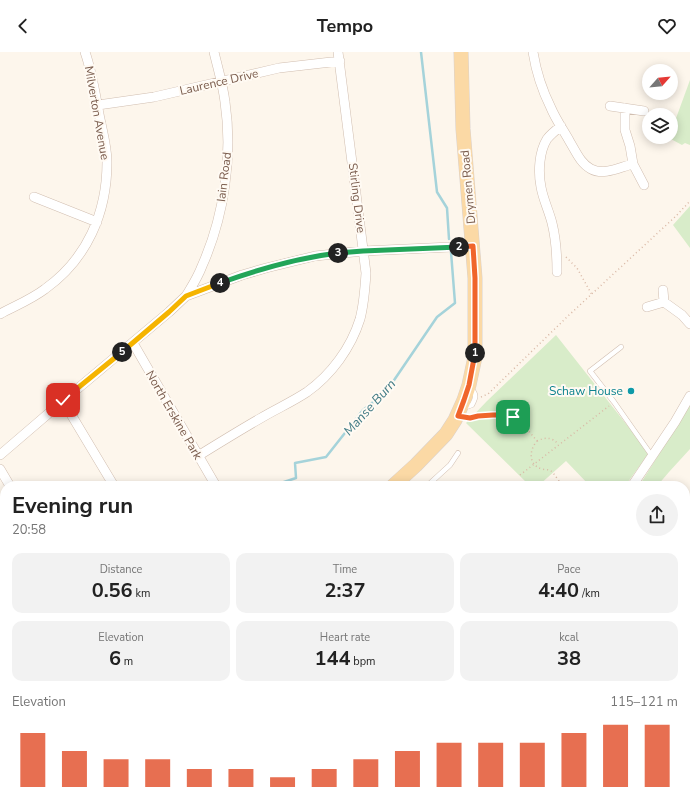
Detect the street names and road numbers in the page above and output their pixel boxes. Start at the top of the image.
street label: Milverton Avenue [81,65,113,161]
street label: Laurence Drive [178,65,260,99]
street label: Drymen Road [457,149,479,225]
street label: Iain Road [213,151,235,203]
street label: Stirling Drive [345,162,369,234]
street label: North Erskine Park [142,368,207,463]

